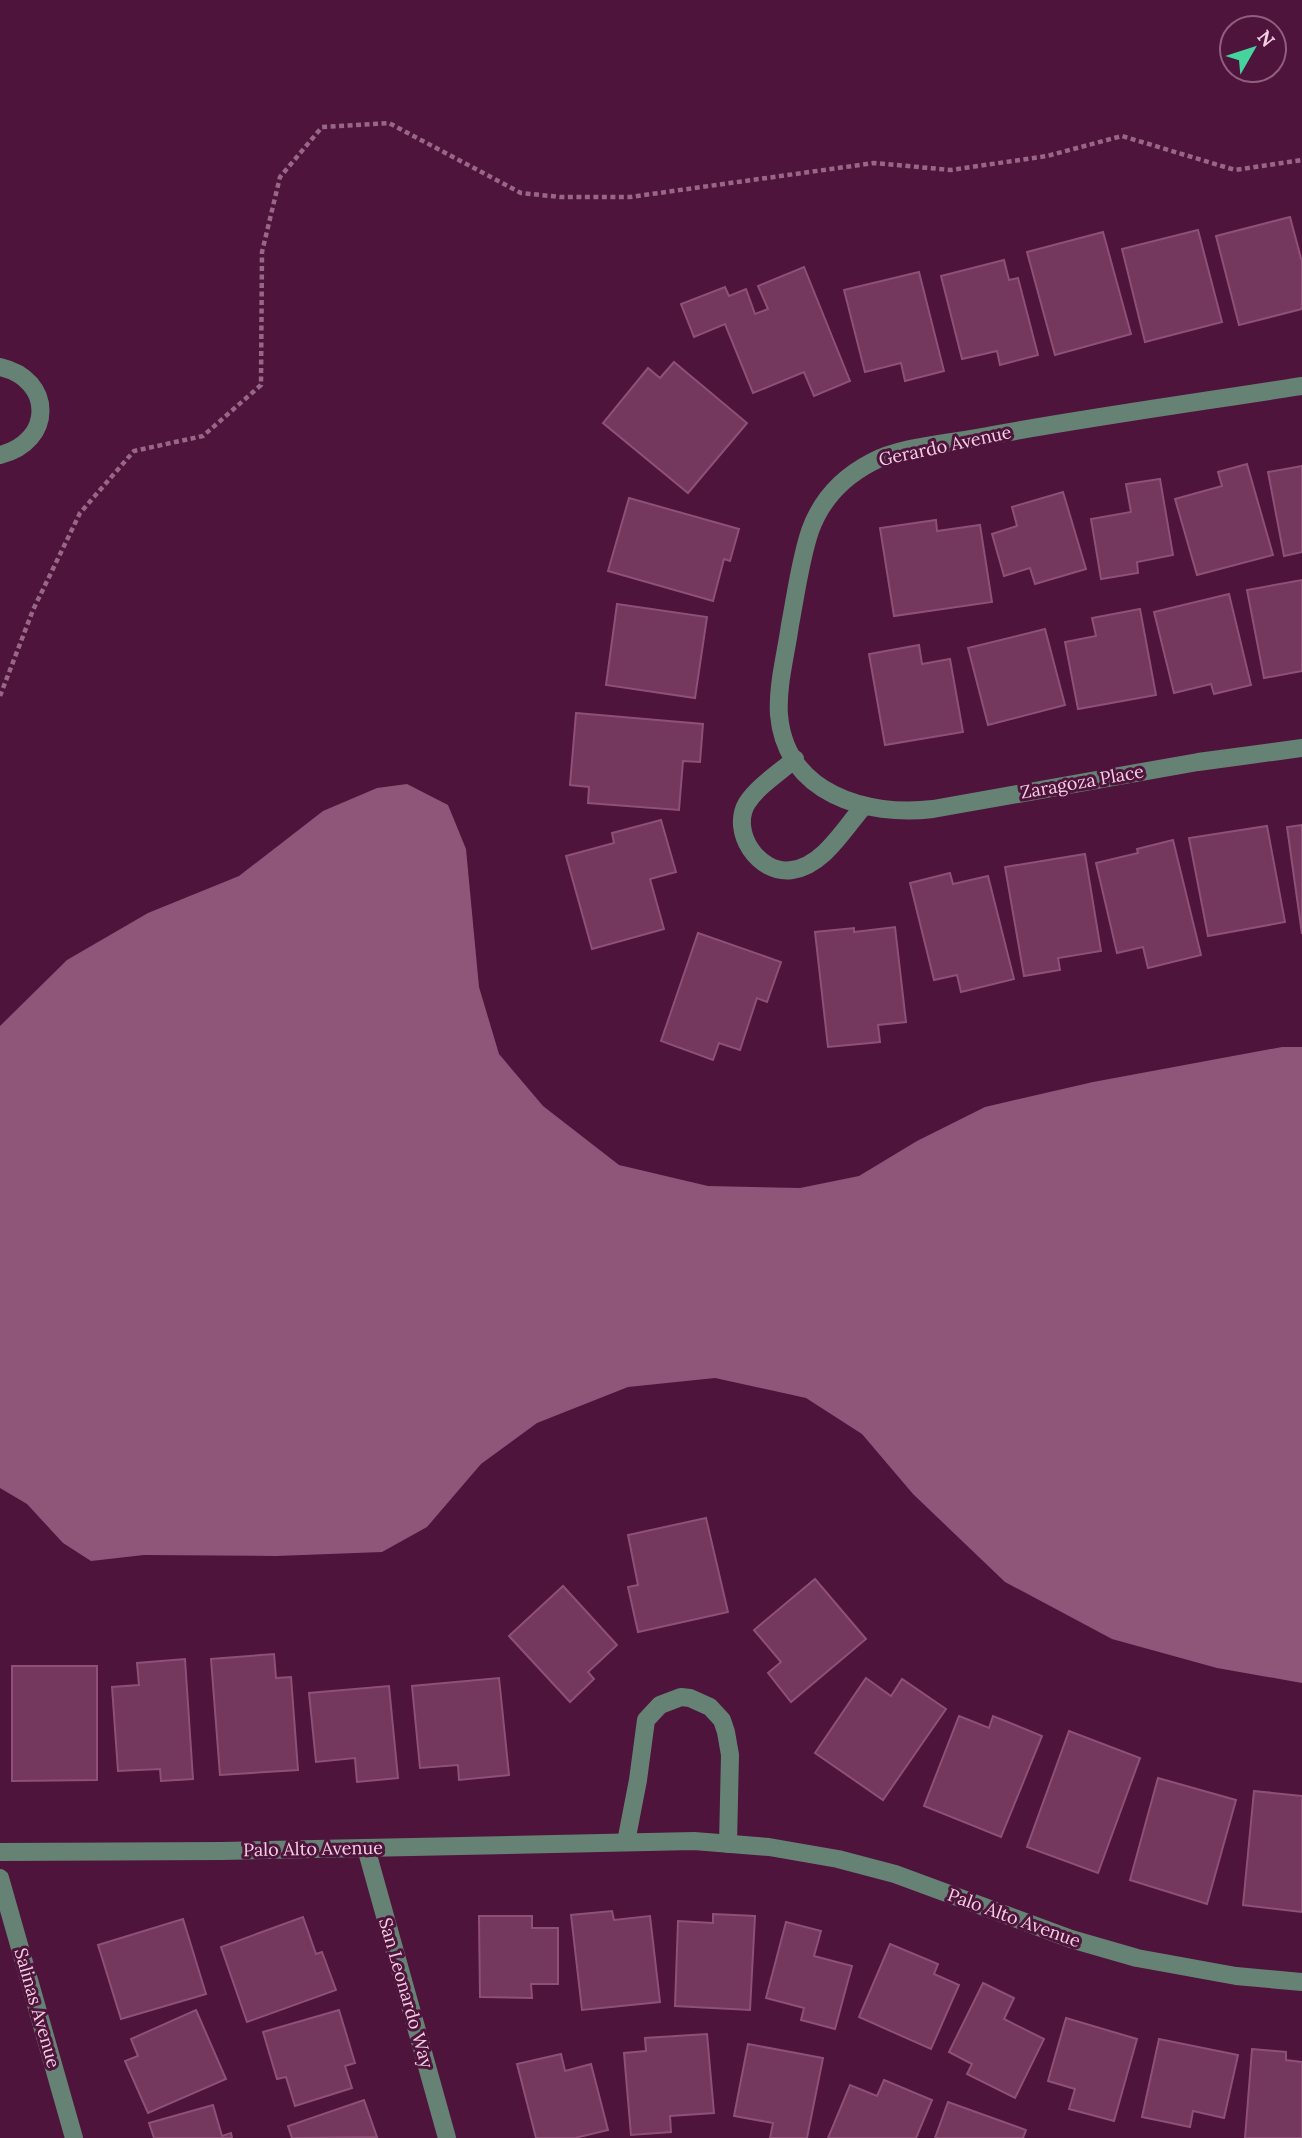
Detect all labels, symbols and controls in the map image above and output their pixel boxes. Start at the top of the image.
north arrow [1218,14,1288,84]
text: N [1252,25,1280,52]
street label: Gerardo Avenue [876,420,1014,471]
street label: Zaragoza Place [1018,759,1146,804]
street label: Palo Alto Avenue [243,1836,383,1861]
street label: Palo Alto Avenue [945,1883,1084,1952]
street label: San Leonardo Way [374,1915,439,2071]
street label: Salinas Avenue [9,1945,66,2071]

